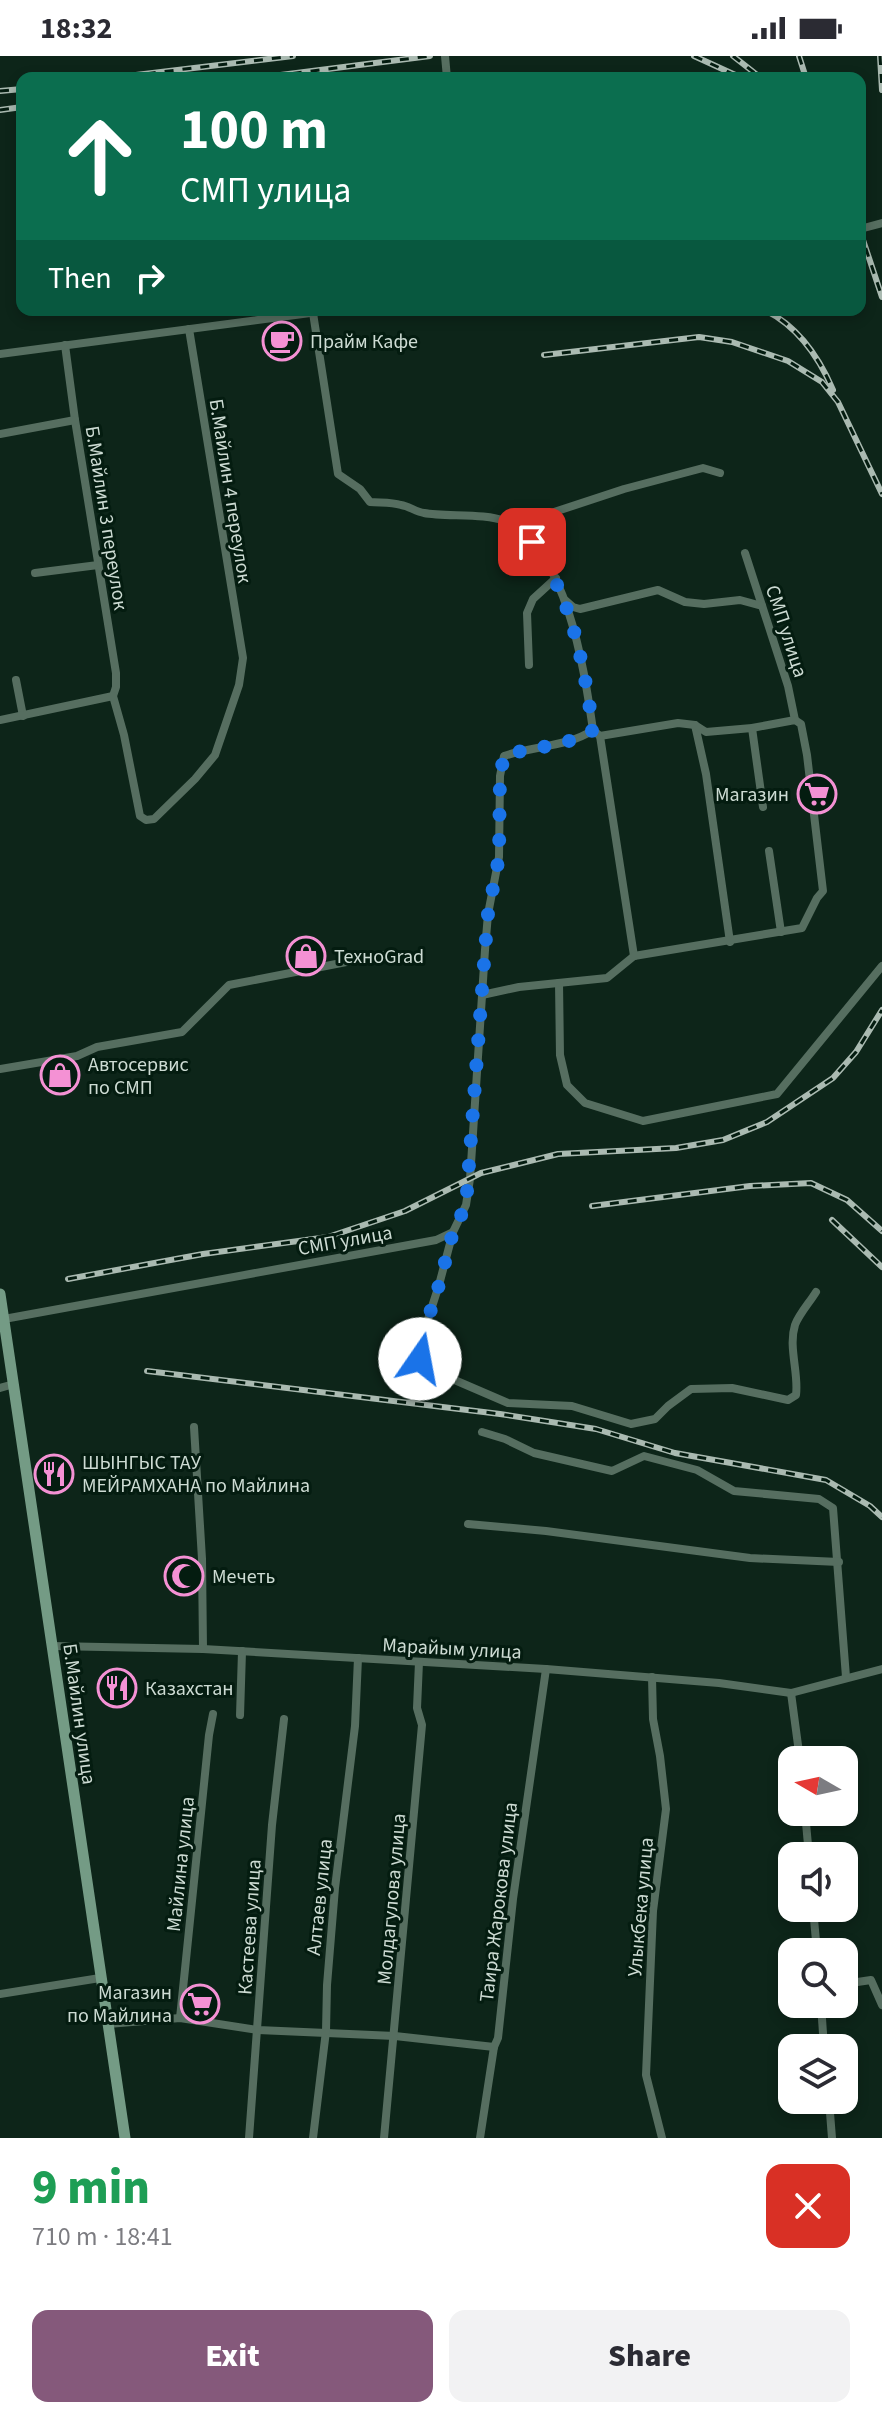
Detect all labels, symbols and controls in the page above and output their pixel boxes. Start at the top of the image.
text: 18:32 [40,7,112,50]
text: 100 m [180,91,328,170]
icon: ahead [48,104,152,208]
text: СМП улица [180,165,352,216]
icon: right [128,256,172,300]
text: Then [48,257,112,300]
cafe icon: Прайм Кафе [261,320,303,362]
place label: Прайм Кафе [310,328,418,356]
street label: Б.Майлин 4 переулок [202,397,258,585]
street label: Б.Майлин 3 переулок [78,424,134,612]
pin [498,508,566,576]
icon: arrive [510,520,554,564]
street label: СМП улица [758,582,814,681]
supermarket icon: Магазин [796,773,838,815]
place label: Магазин [715,781,789,809]
shop icon: ТехноGrad [285,935,327,977]
place label: ТехноGrad [334,943,424,971]
place label: Автосервис по СМП [88,1051,189,1102]
shop icon: Автосервис по СМП [39,1054,81,1096]
street label: СМП улица [296,1219,395,1263]
position arrow [378,1317,462,1401]
place label: ШЫНГЫС ТАУ МЕЙРАМХАНА по Майлина [82,1449,310,1500]
restaurant icon: ШЫНГЫС ТАУ МЕЙРАМХАНА по Майлина [33,1453,75,1495]
mosque icon: Мечеть [163,1555,205,1597]
place label: Мечеть [212,1563,275,1591]
street label: Марайым улица [382,1631,522,1667]
street label: Б.Майлин улица [55,1642,103,1786]
restaurant icon: Казахстан [96,1667,138,1709]
place label: Казахстан [145,1675,233,1703]
north arrow [778,1746,858,1826]
map controls [778,1746,858,2114]
street label: Майлина улица [160,1795,202,1933]
street label: Таира Жарокова улица [473,1801,525,2004]
street label: Молдагулова улица [371,1812,413,1986]
street label: Улыкбека улица [621,1836,661,1978]
street label: Алтаев улица [300,1837,340,1957]
button: sound [778,1842,858,1922]
street label: Кастеева улица [231,1858,269,1996]
button: search [778,1938,858,2018]
place label: Магазин по Майлина [67,1979,172,2030]
supermarket icon: Магазин по Майлина [179,1983,221,2025]
button: layers [778,2034,858,2114]
text: 9 min [32,2154,150,2222]
button: close [766,2164,850,2248]
text: 710 m · 18:41 [32,2218,173,2255]
button: Exit [32,2310,433,2402]
button: Share [449,2310,850,2402]

